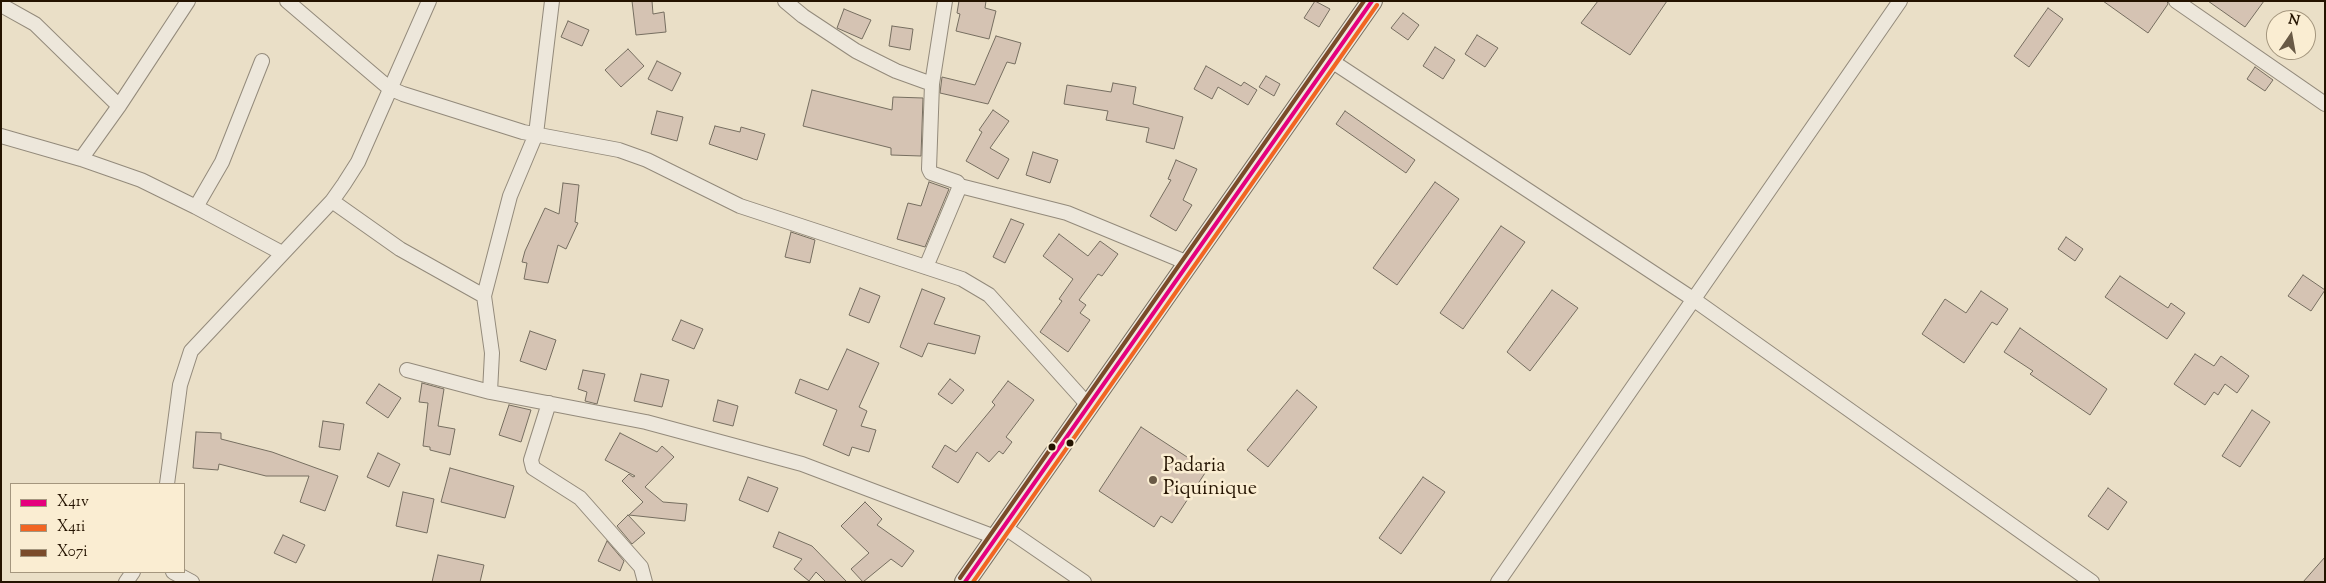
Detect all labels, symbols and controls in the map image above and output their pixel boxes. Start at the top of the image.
north arrow [2266,10,2316,60]
text: N [2286,10,2301,32]
unlabelled marker [1065,438,1075,448]
unlabelled marker [1047,442,1057,452]
place label: Padaria Piquinique [1163,456,1257,503]
marker: Padaria Piquinique [1147,474,1159,486]
legend [10,483,185,573]
text: X41v [57,492,89,513]
text: X41i [57,517,85,538]
text: X07i [57,542,88,563]

